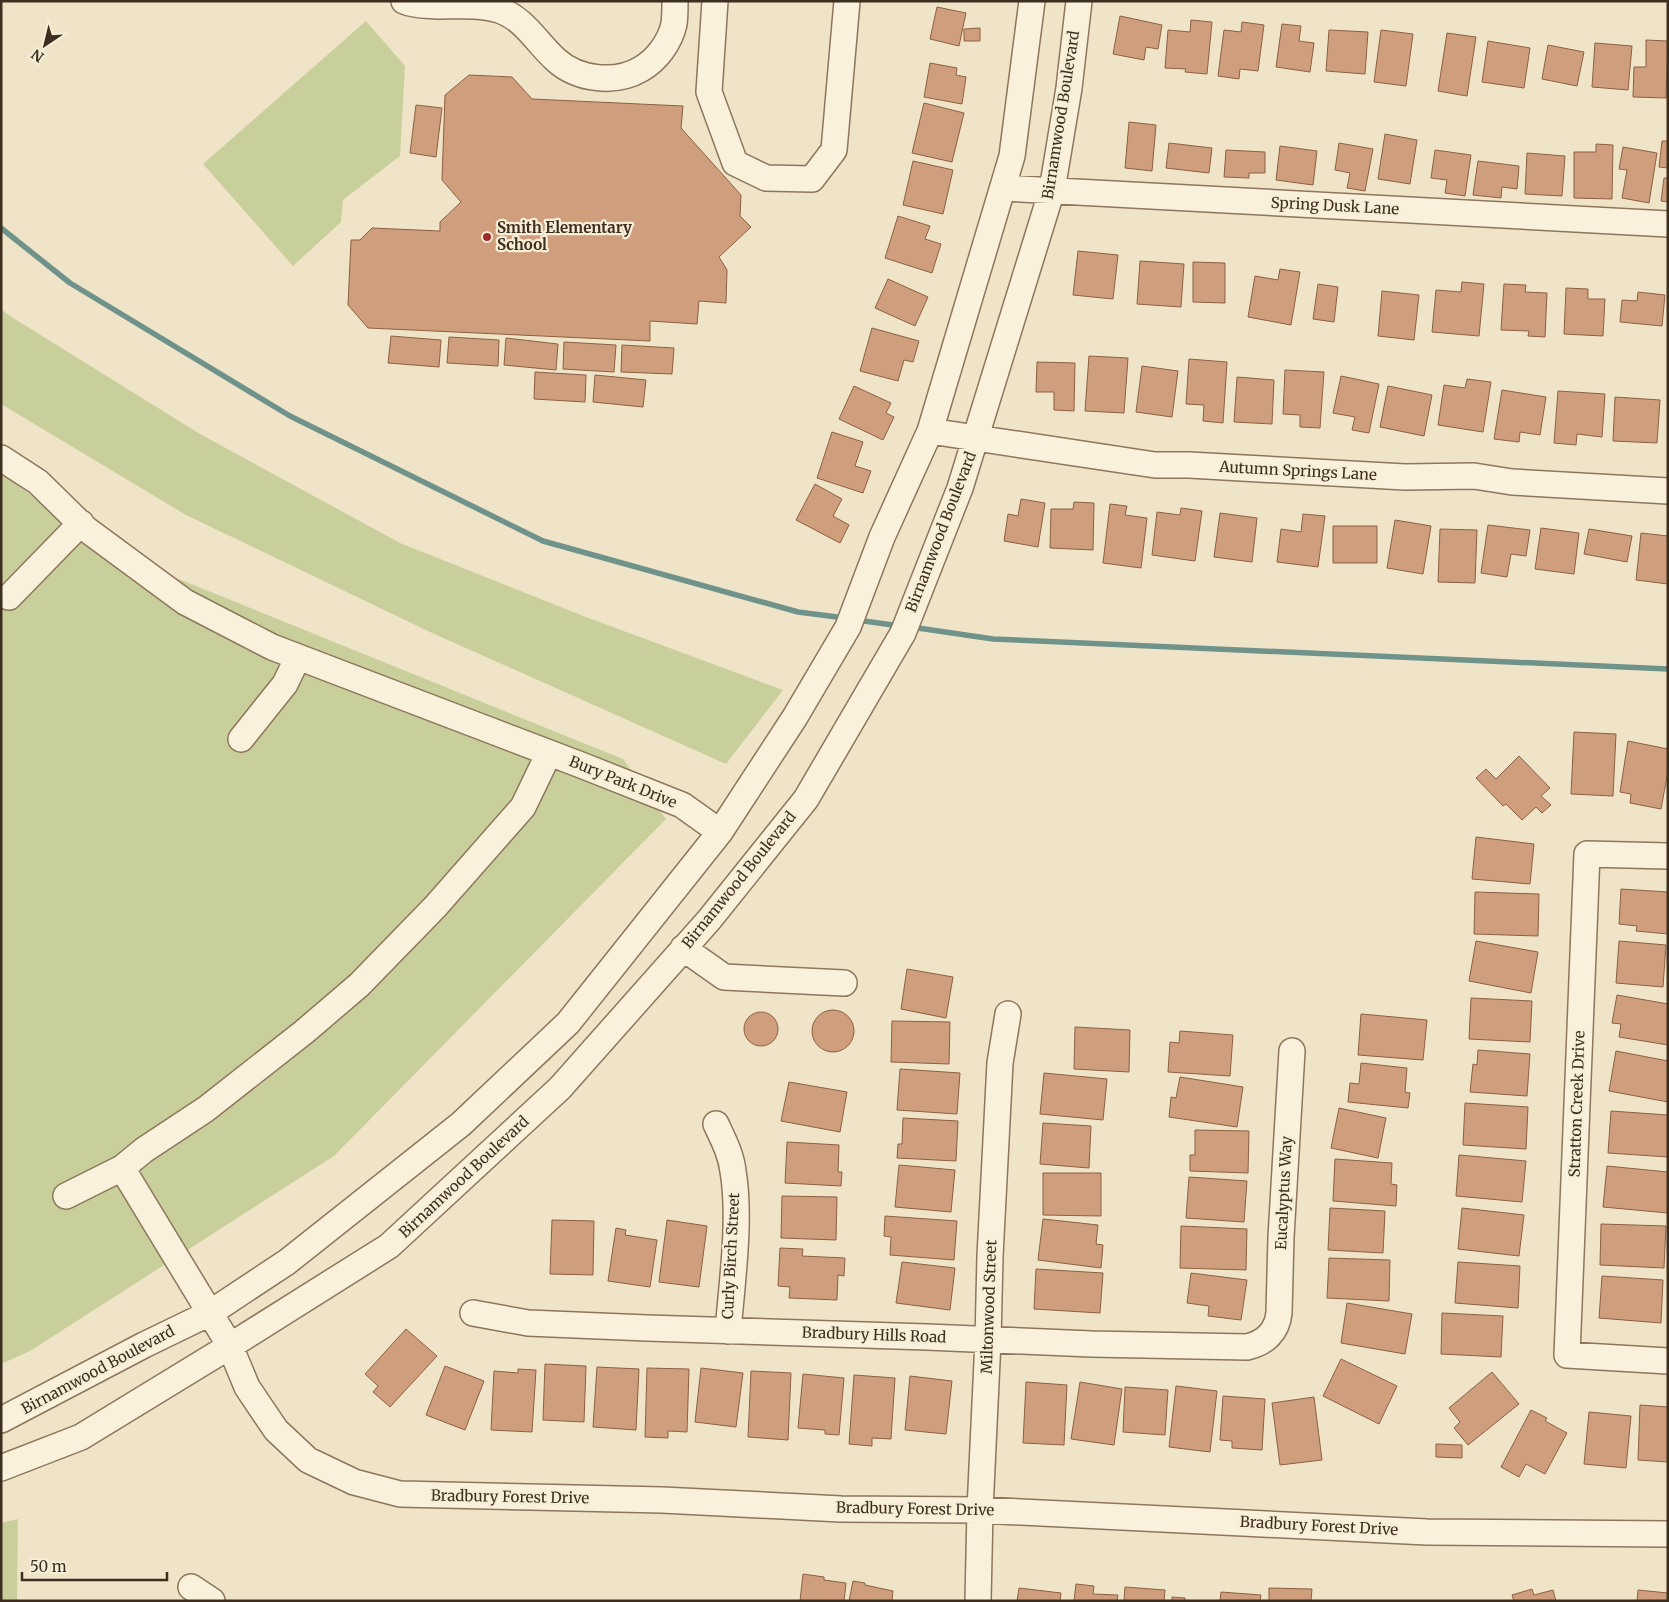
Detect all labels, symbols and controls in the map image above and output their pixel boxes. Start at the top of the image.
north arrow [20,20,70,70]
street label: Birnamwood Boulevard [1038,29,1083,201]
text: N [28,45,47,66]
street label: Spring Dusk Lane [1270,193,1400,218]
place label: Smith Elementary School [497,218,632,254]
marker: Smith Elementary School [481,231,493,243]
street label: Birnamwood Boulevard [901,449,980,615]
street label: Autumn Springs Lane [1218,457,1378,484]
street label: Bury Park Drive [567,751,680,812]
street label: Birnamwood Boulevard [678,807,800,952]
street label: Stratton Creek Drive [1564,1030,1589,1178]
street label: Birnamwood Boulevard [395,1112,533,1242]
street label: Eucalyptus Way [1271,1135,1296,1250]
street label: Curly Birch Street [718,1192,743,1320]
street label: Miltonwood Street [977,1239,1000,1375]
street label: Birnamwood Boulevard [18,1321,178,1418]
street label: Bradbury Hills Road [801,1322,947,1347]
street label: Bradbury Forest Drive [431,1486,590,1507]
street label: Bradbury Forest Drive [836,1498,995,1519]
street label: Bradbury Forest Drive [1239,1512,1399,1539]
scale bar [22,1550,168,1582]
text: 50 m [30,1557,67,1576]

